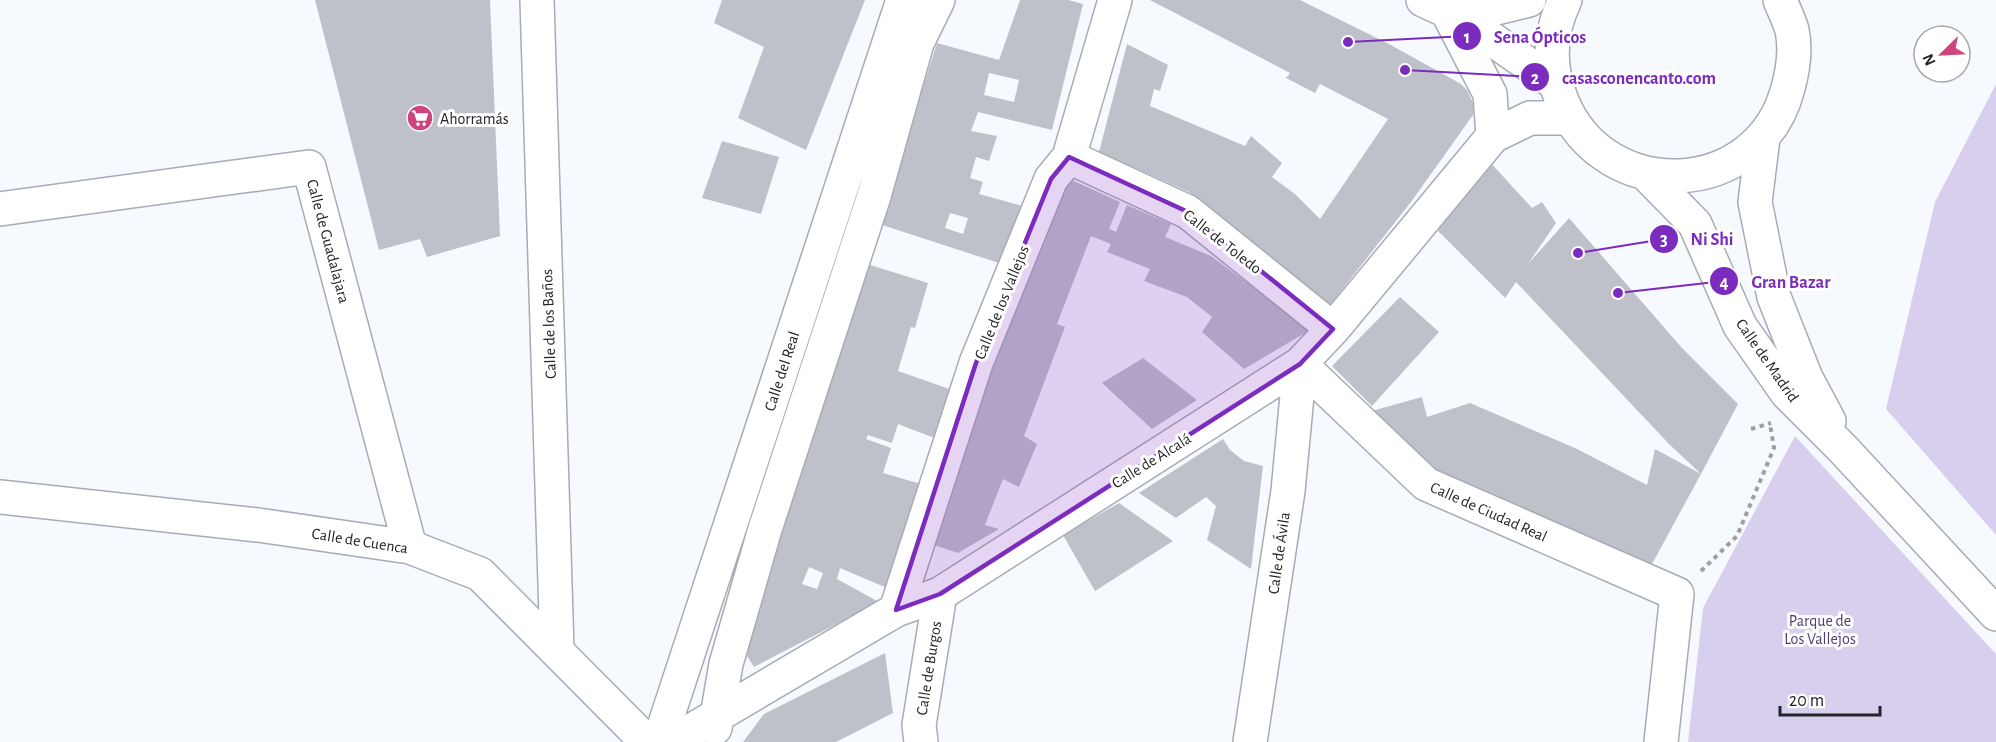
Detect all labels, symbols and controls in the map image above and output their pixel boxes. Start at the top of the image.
callout: Sena Ópticos [1452,18,1598,54]
north arrow [1912,24,1972,84]
text: Sena Ópticos [1494,26,1586,47]
text: 1 [1464,29,1470,47]
text: N [1920,51,1939,68]
callout: casasconencanto.com [1520,59,1728,95]
text: 2 [1531,70,1540,88]
text: casasconencanto.com [1562,70,1716,88]
supermarket icon: Ahorramás [405,103,435,133]
place label: Ahorramás [440,111,509,127]
street label: Calle de Guadalajara [303,178,352,305]
street label: Calle de Toledo [1180,207,1264,277]
callout: Ni Shi [1649,221,1746,257]
text: 3 [1660,231,1668,249]
text: Ni Shi [1690,231,1734,249]
street label: Calle de los Vallejos [972,243,1033,362]
callout: Gran Bazar [1709,263,1842,299]
street label: Calle de los Baños [539,269,559,379]
text: 4 [1719,274,1729,292]
text: Gran Bazar [1752,274,1831,292]
street label: Calle de Madrid [1733,316,1802,405]
street label: Calle del Real [762,329,802,413]
street label: Calle de Alcalá [1109,430,1194,491]
street label: Calle de Ciudad Real [1428,479,1549,545]
street label: Calle de Ávila [1263,511,1293,595]
street label: Calle de Cuenca [311,525,409,556]
park label: Parque de Los Vallejos [1784,613,1856,648]
street label: Calle de Burgos [914,620,944,716]
scale bar [1780,679,1880,717]
text: 20 m [1789,692,1824,710]

